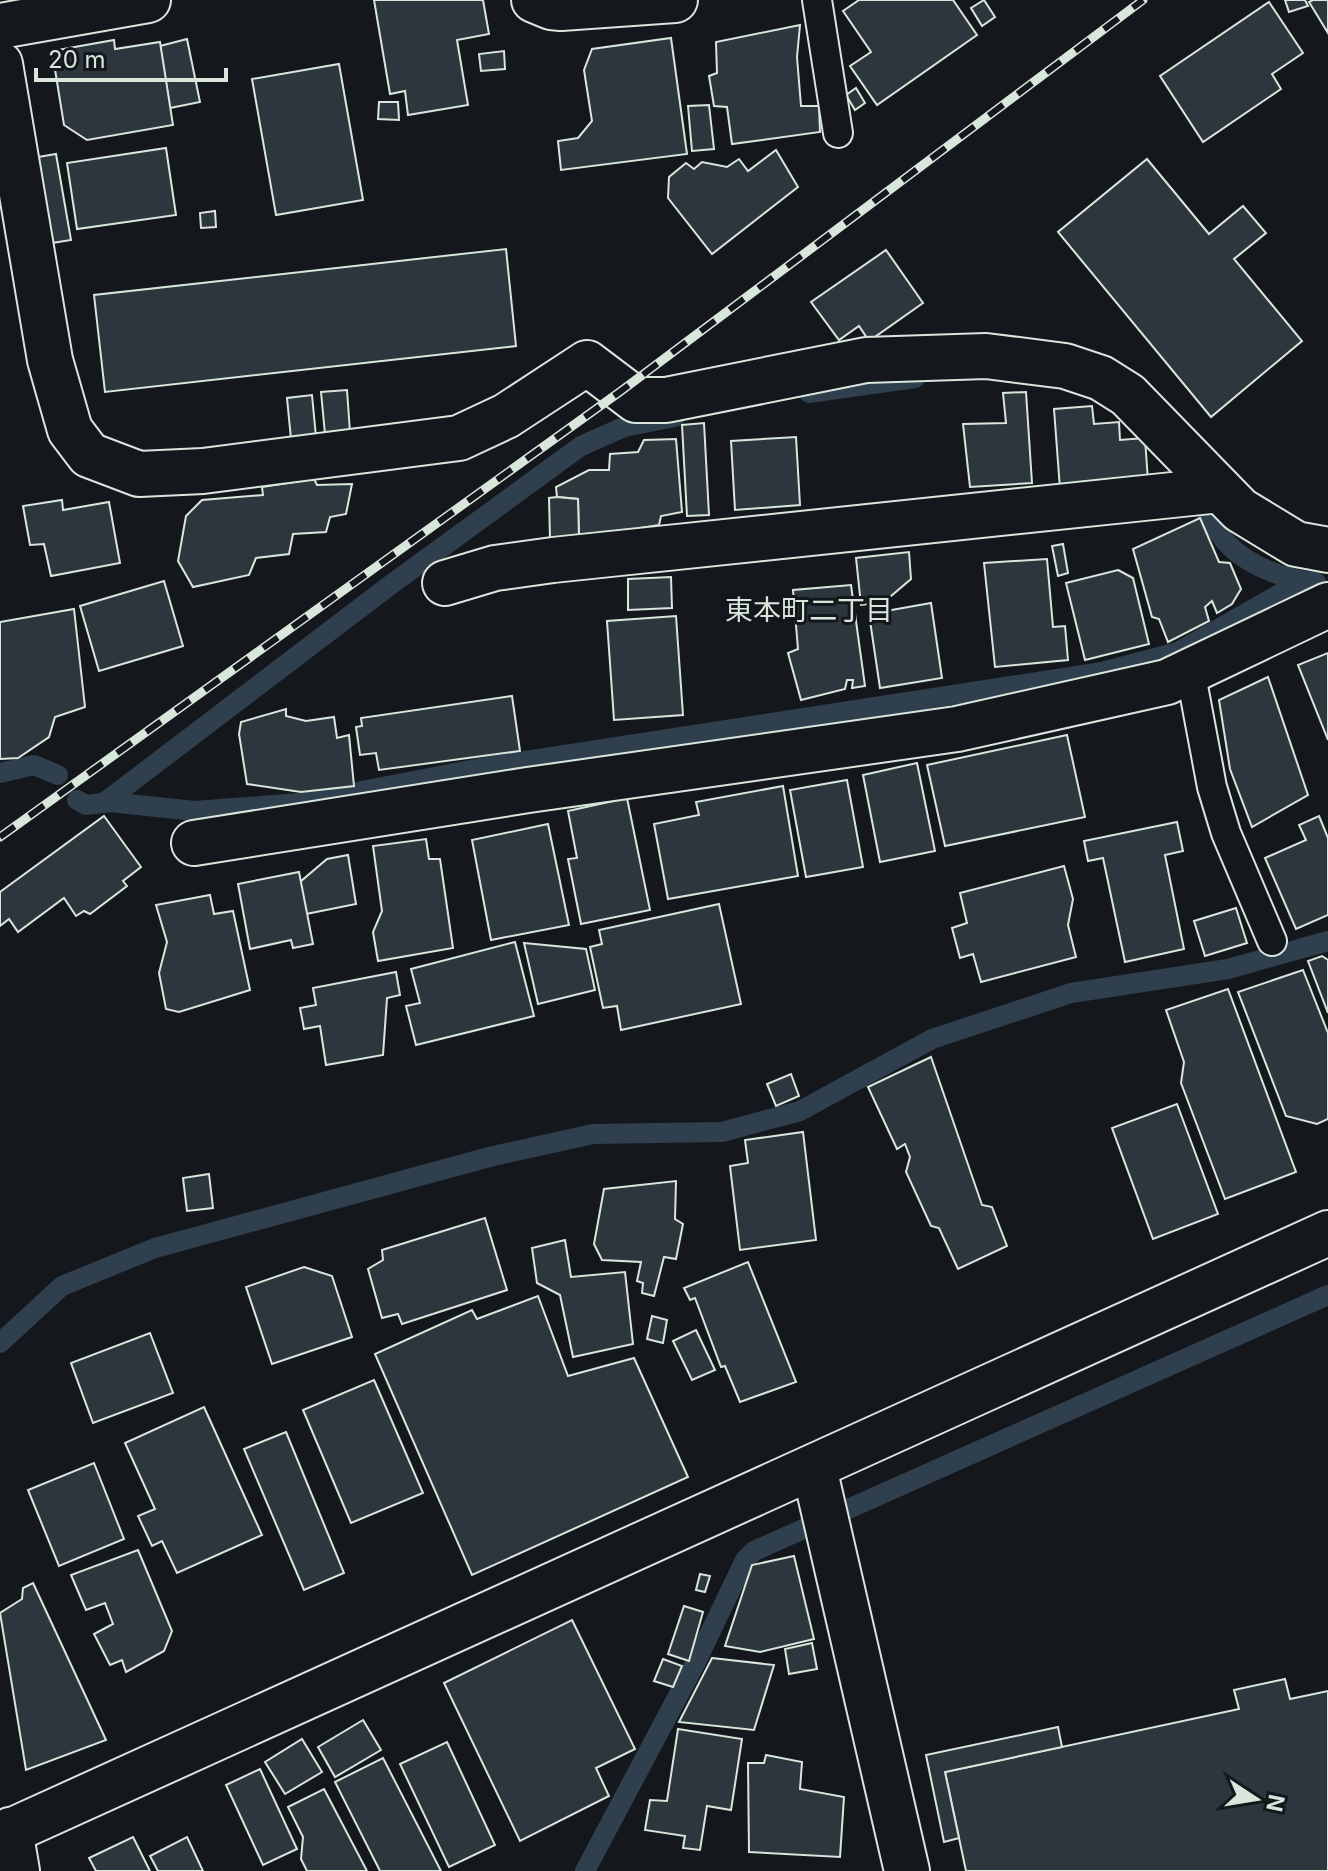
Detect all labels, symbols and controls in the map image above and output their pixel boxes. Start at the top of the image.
scale bar [36,32,226,82]
text: 20 m [48,45,106,74]
district label: 東本町二丁目 [725,593,893,627]
north arrow [1216,1759,1296,1839]
text: N [1261,1792,1290,1814]

